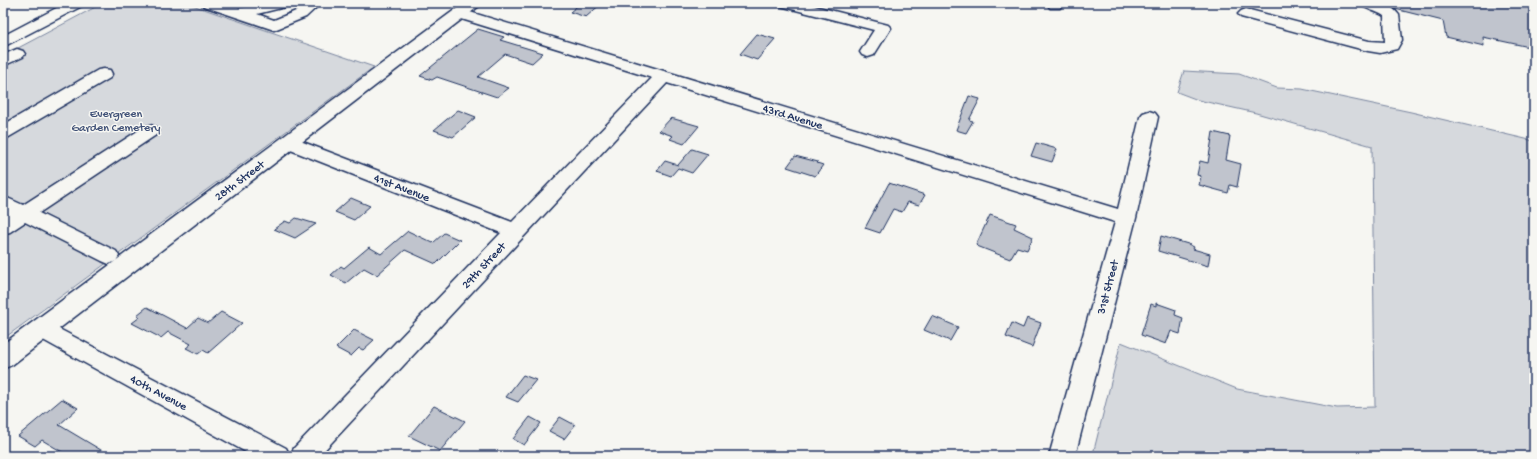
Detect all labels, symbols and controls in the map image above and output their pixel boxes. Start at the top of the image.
street label: 43rd Avenue [761,102,825,134]
park label: Evergreen Garden Cemetery [72,108,161,136]
street label: 28th Street [213,158,269,205]
street label: 41st Avenue [371,172,432,206]
street label: 29th Street [460,240,510,292]
street label: 31st Street [1095,258,1123,317]
street label: 40th Avenue [127,373,190,415]

